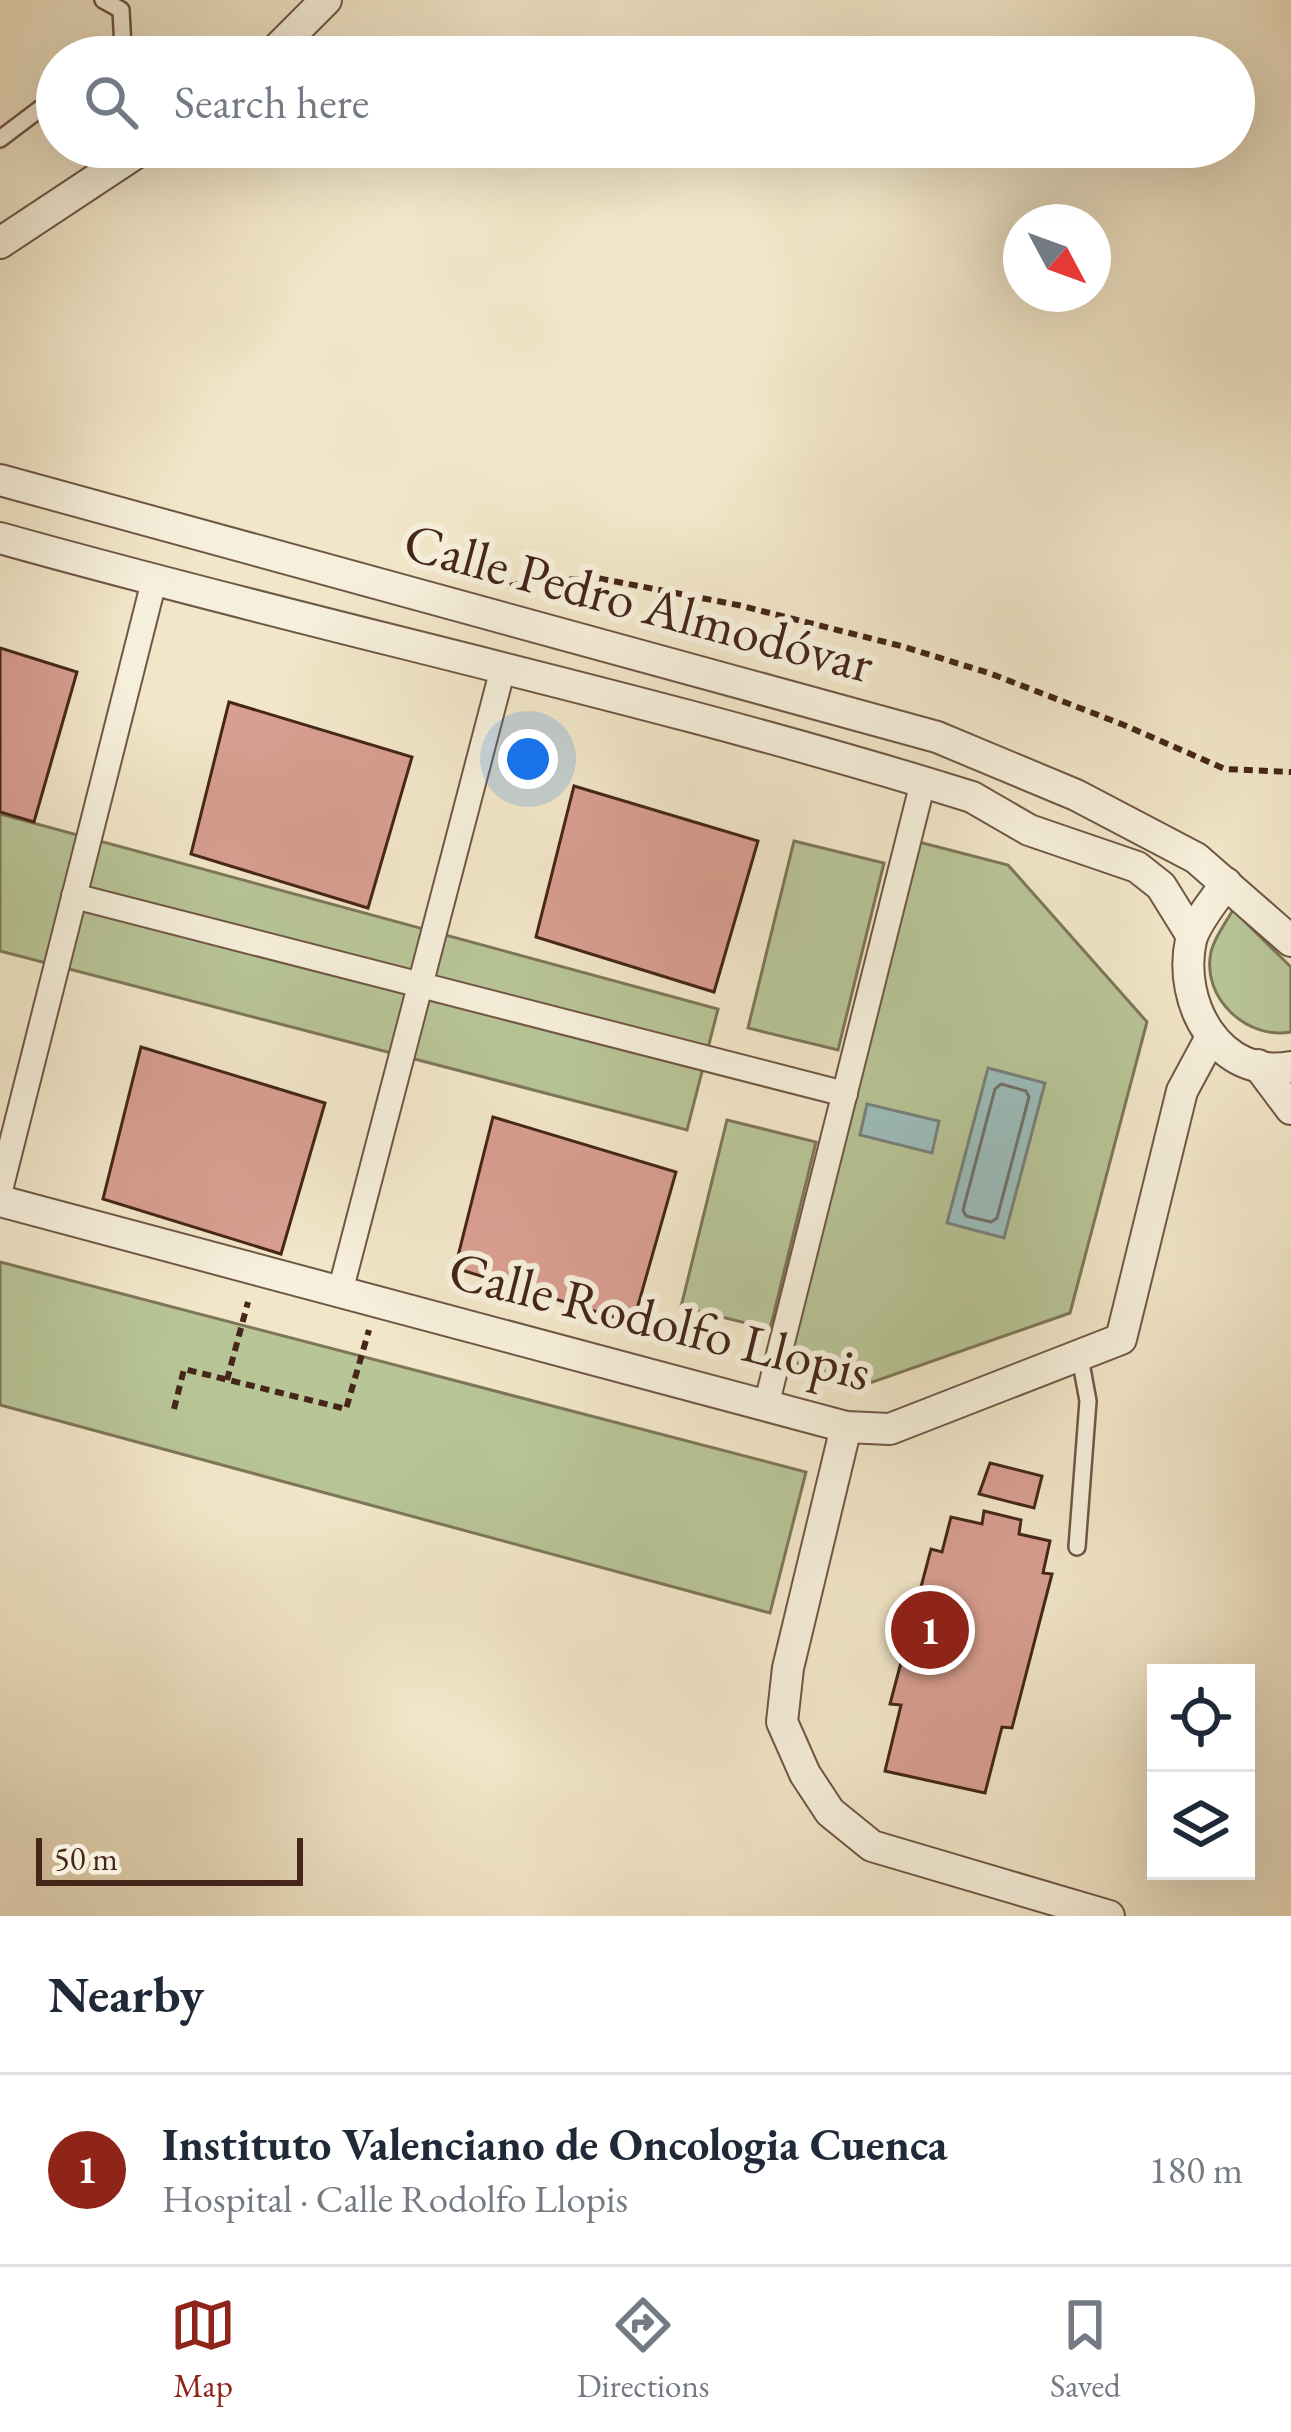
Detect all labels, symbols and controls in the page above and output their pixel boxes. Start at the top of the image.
search box [36,36,1255,168]
icon: search [78,69,144,135]
text: Search here [174,73,369,131]
north arrow [1003,204,1111,312]
street label: Calle Pedro Almodóvar [397,506,881,698]
your location [498,729,558,789]
street label: Calle Rodolfo Llopis [442,1234,878,1406]
pin: 1 [891,1585,969,1675]
map controls [1147,1664,1255,1880]
button: locate [1147,1664,1255,1772]
button: layers [1147,1772,1255,1880]
scale bar [36,1832,303,1885]
text: 50 m [54,1837,118,1880]
text: Nearby [48,1961,204,2027]
text: Instituto Valenciano de Oncologia Cuenca [162,2115,948,2173]
text: 1 [77,2144,97,2195]
text: 180 m [1149,2144,1243,2195]
text: Hospital · Calle Rodolfo Llopis [162,2173,628,2224]
tab: Map [170,2292,236,2407]
tab: Directions [577,2292,710,2407]
tab: Saved [1050,2292,1121,2407]

